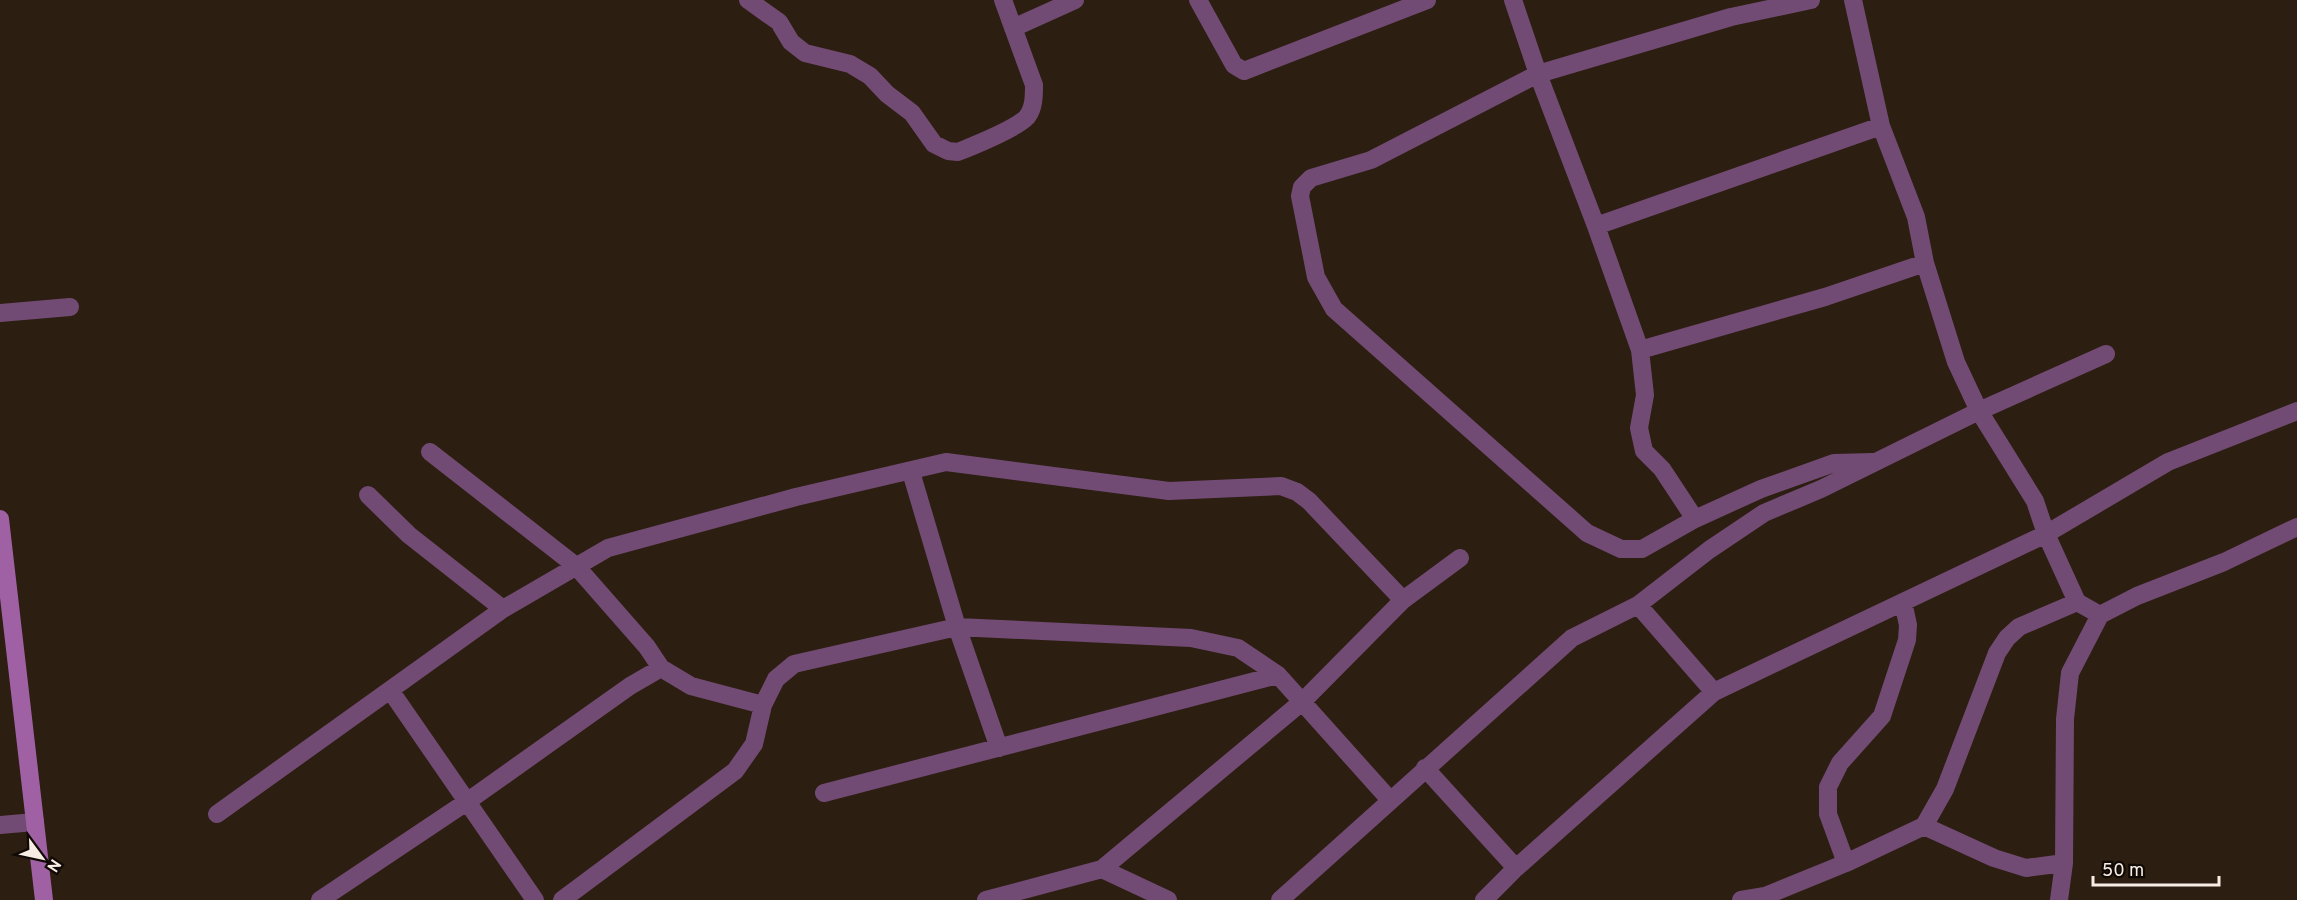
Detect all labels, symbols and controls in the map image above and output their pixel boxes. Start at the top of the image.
north arrow [12,828,72,888]
scale bar [2093,849,2219,887]
text: N [41,855,64,875]
text: 50 m [2102,860,2144,883]

